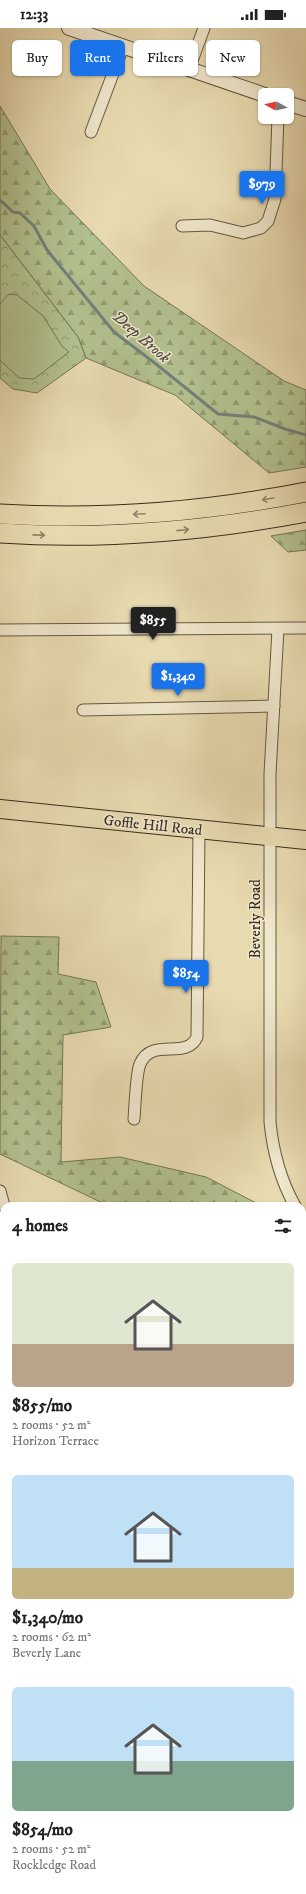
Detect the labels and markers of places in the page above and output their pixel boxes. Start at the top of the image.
pin: $979 [238,171,286,205]
pin: $855 [129,607,177,641]
pin: $1,340 [145,663,211,697]
pin: $854 [162,960,210,994]

